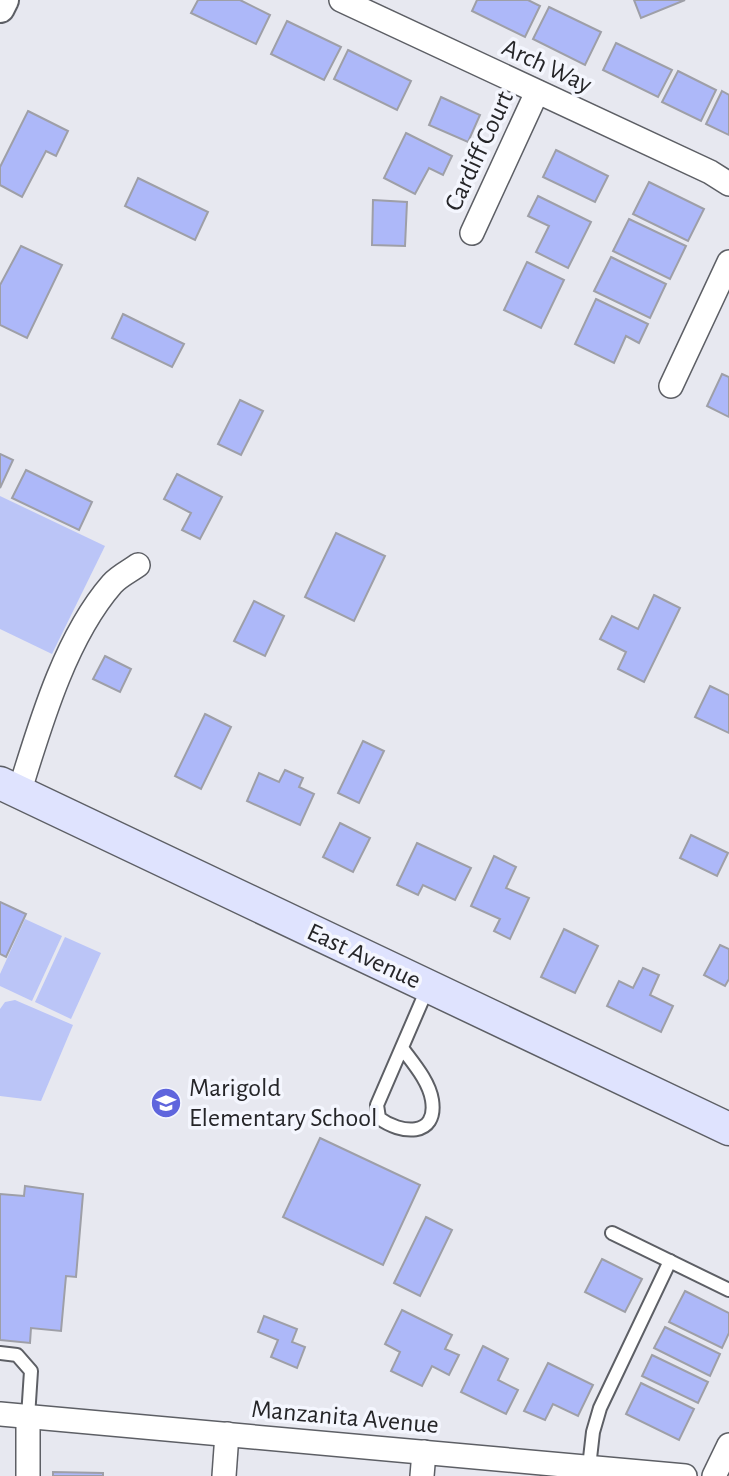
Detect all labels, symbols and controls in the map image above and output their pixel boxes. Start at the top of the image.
street label: Arch Way [498,34,596,98]
street label: Cardiff Court [440,87,518,215]
street label: East Avenue [303,918,425,994]
place label: Marigold Elementary School [189,1075,378,1131]
school or university icon: Marigold Elementary School [149,1086,183,1120]
street label: Manzanita Avenue [250,1396,440,1438]

